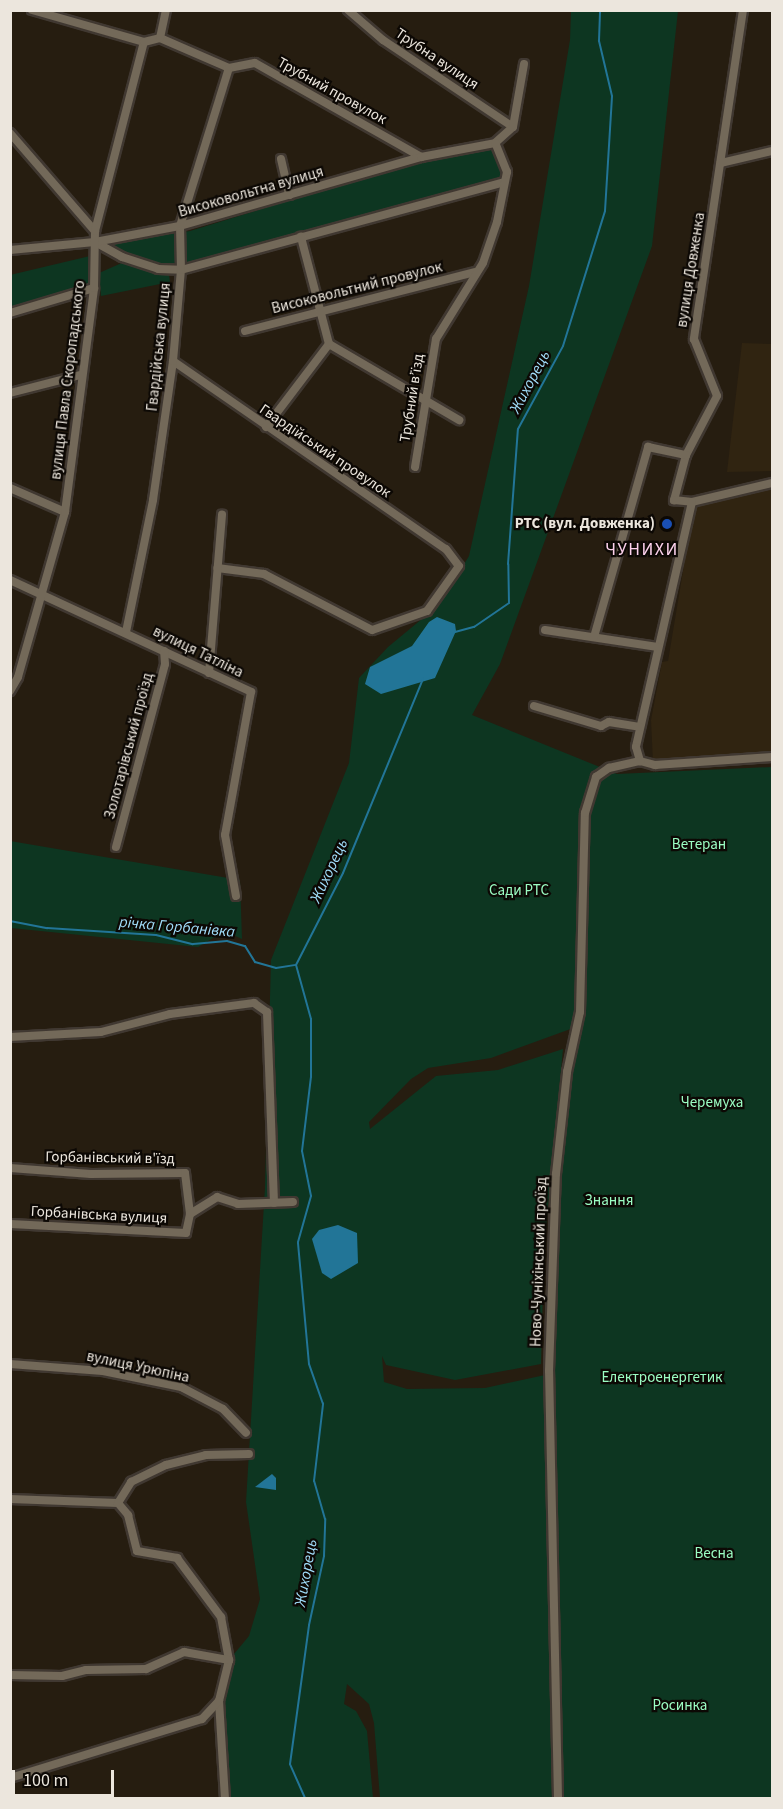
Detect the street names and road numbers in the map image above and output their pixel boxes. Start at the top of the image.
street label: Трубна вулиця [392,24,482,94]
street label: Трубний провулок [274,54,390,128]
street label: Високовольтна вулиця [176,163,326,221]
street label: вулиця Довженка [673,211,709,329]
street label: Високовольтний провулок [270,258,444,318]
street label: вулиця Павла Скоропадського [47,279,89,481]
street label: Гвардійська вулиця [143,282,175,412]
street label: Трубний в’їзд [396,353,428,443]
street label: Гвардійський провулок [256,400,394,502]
street label: вулиця Татліна [150,622,246,682]
street label: Золотарівський проїзд [101,671,157,821]
street label: Горбанівський в'їзд [45,1148,175,1168]
street label: Ново-Чуніхінський проїзд [527,1177,551,1347]
street label: Горбанівська вулиця [30,1202,168,1228]
street label: вулиця Урюпіна [85,1347,191,1387]

